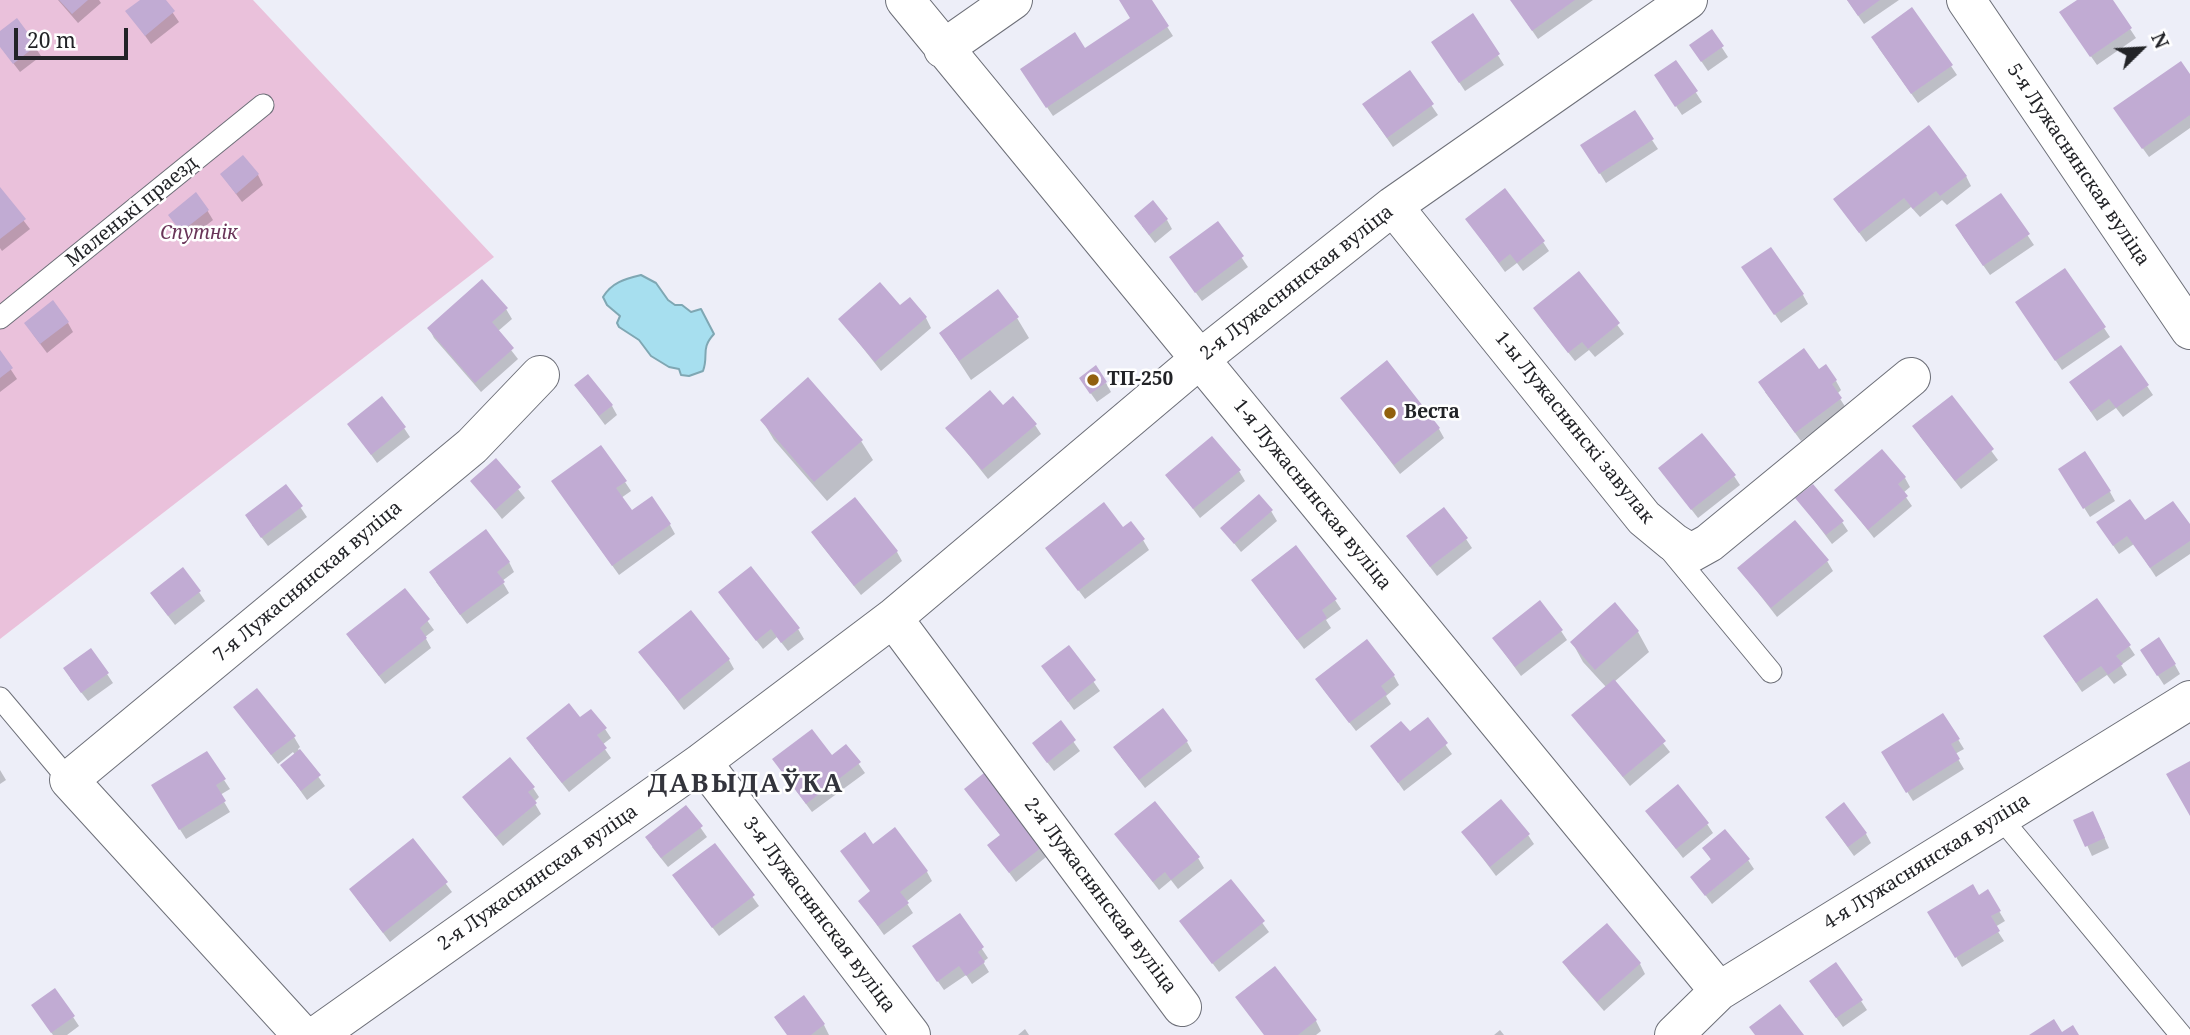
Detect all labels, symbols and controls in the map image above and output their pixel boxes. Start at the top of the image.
scale bar [18,14,131,58]
north arrow [2106,14,2176,84]
text: 20 m [27,26,76,54]
text: N [2145,28,2175,53]
street label: 5-я Лужаснянская вуліца [2002,60,2154,270]
street label: Маленькі праезд [62,152,202,272]
street label: 2-я Лужаснянская вуліца [1196,201,1398,365]
park label: Спутнік [160,223,238,245]
street label: 1-ы Лужаснянскі завулак [1489,327,1659,529]
place label: ТП-250 [1107,369,1173,391]
marker: ТП-250 [1085,372,1101,388]
street label: 1-я Лужаснянская вуліца [1228,395,1396,595]
place label: Веста [1404,402,1460,424]
marker: Веста [1382,405,1398,421]
street label: 7-я Лужаснянская вуліца [209,497,407,667]
district label: ДАВЫДАЎКА [649,769,843,801]
street label: 4-я Лужаснянская вуліца [1820,789,2034,935]
street label: 2-я Лужаснянская вуліца [1019,794,1181,998]
street label: 2-я Лужаснянская вуліца [434,800,642,956]
street label: 3-я Лужаснянская вуліца [738,813,900,1017]

